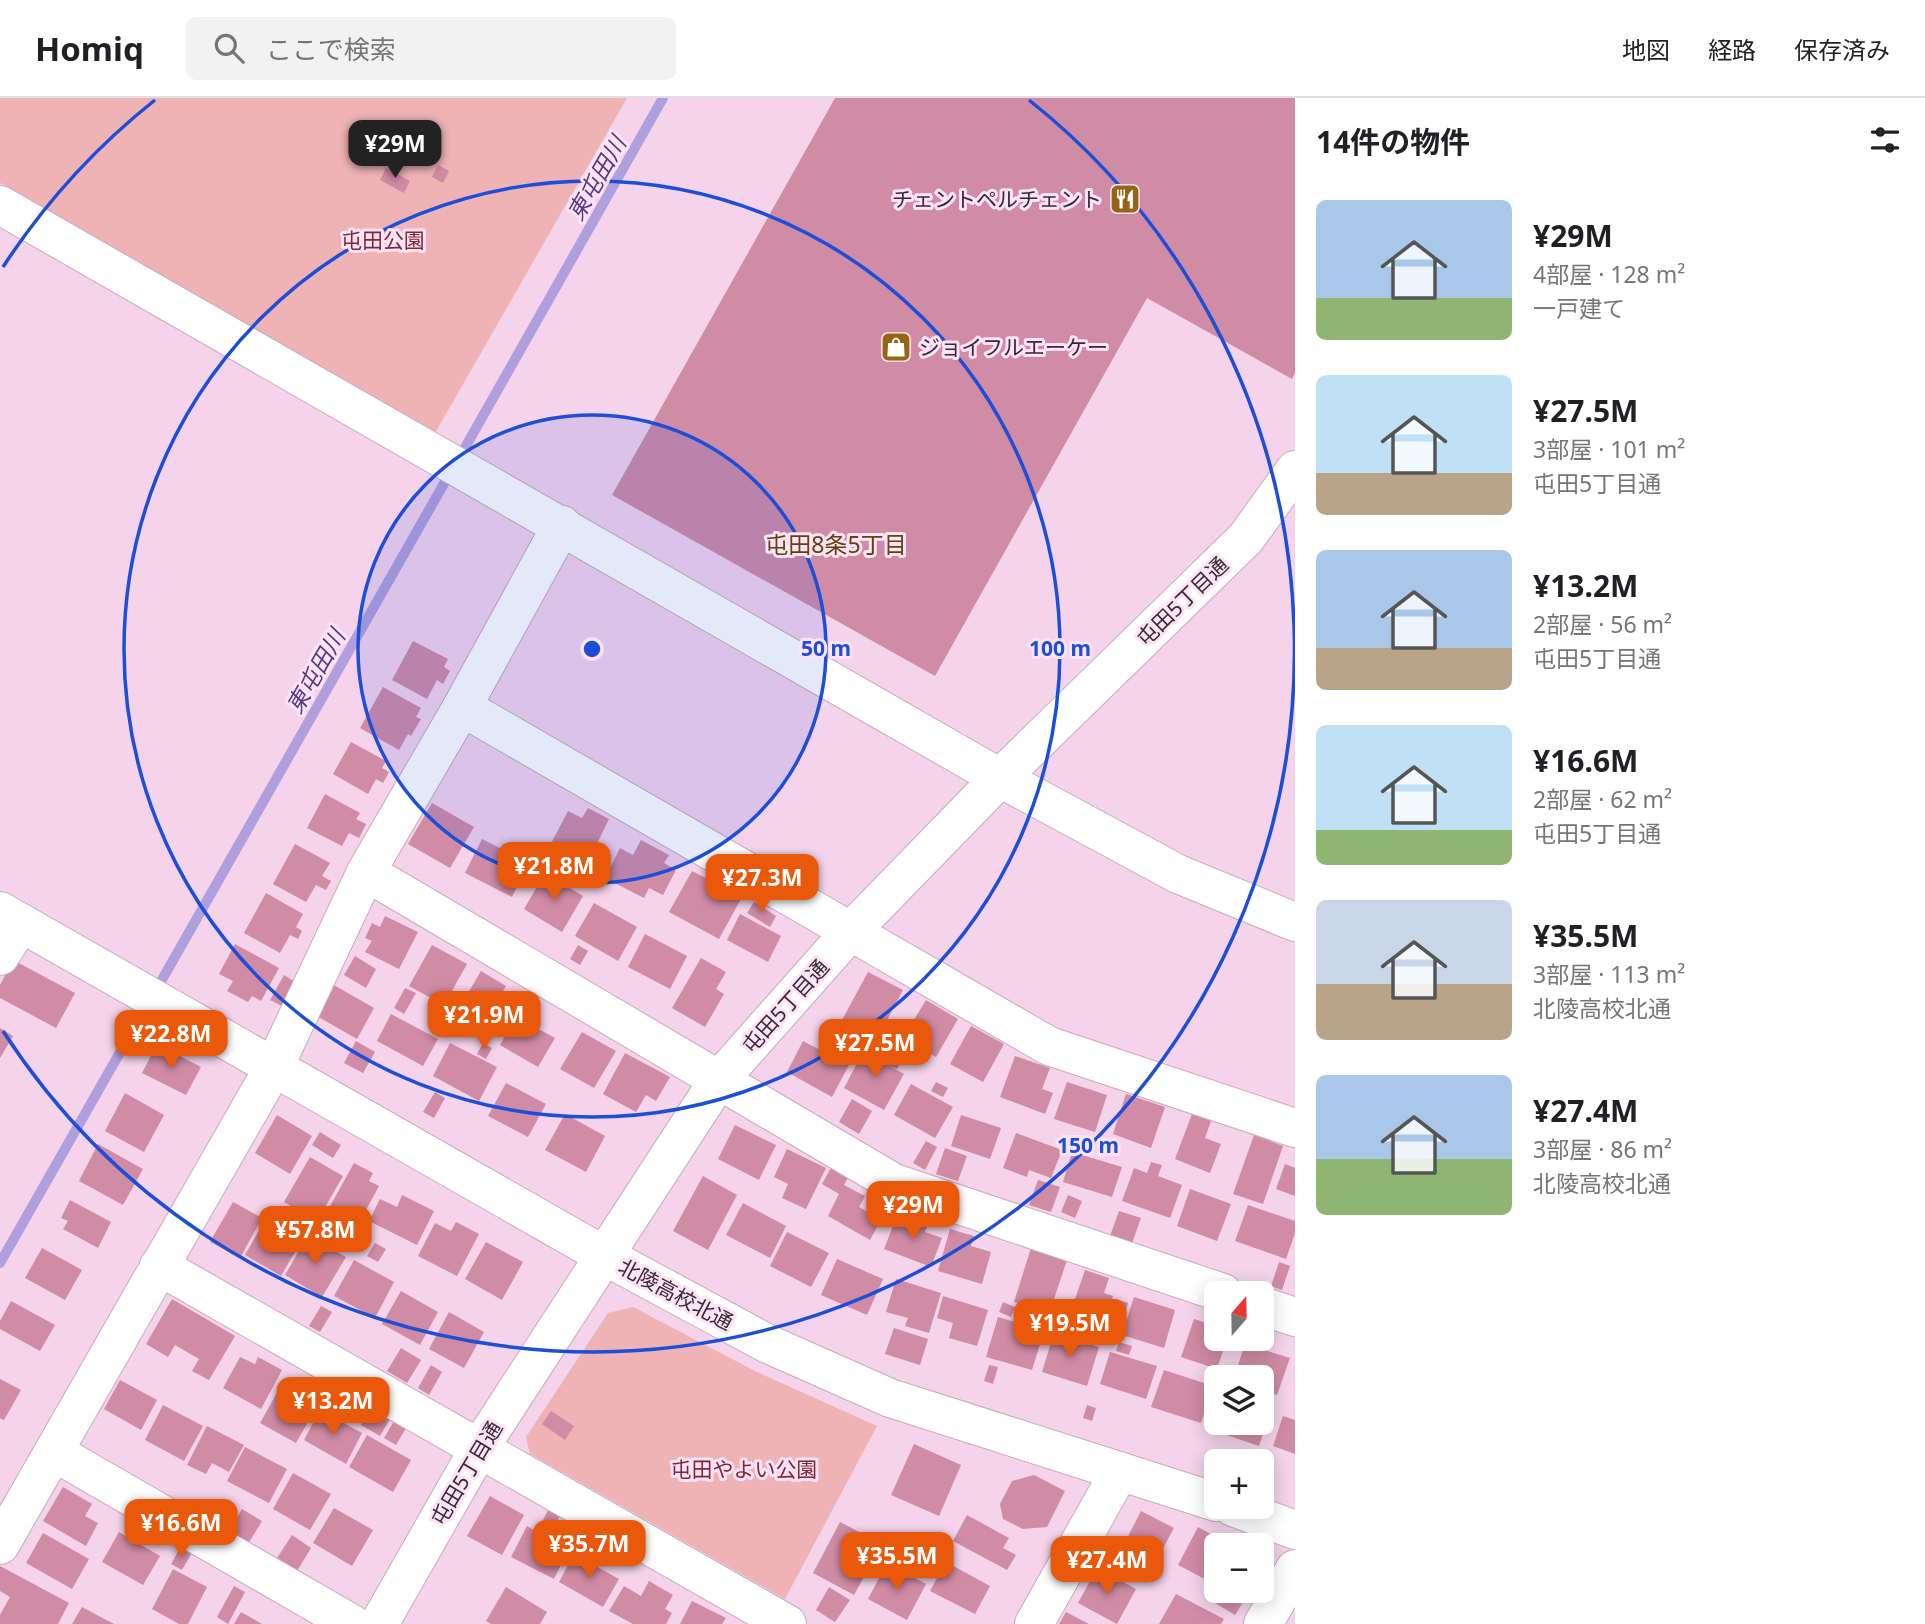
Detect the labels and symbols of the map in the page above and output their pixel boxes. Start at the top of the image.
pin: ¥29M [354,120,436,180]
water label: 東屯田川 [559,128,634,226]
restaurant icon: チェントペルチェント [1108,182,1142,216]
place label: チェントペルチェント [892,185,1102,213]
park label: 屯田公園 [341,226,425,254]
shop icon: ジョイフルエーケー [879,330,913,364]
place label: ジョイフルエーケー [919,333,1108,361]
district label: 屯田8条5丁目 [765,528,907,560]
street label: 屯田5丁目通 [1130,550,1234,652]
water label: 東屯田川 [278,621,353,719]
text: 50 m [801,634,851,662]
text: 100 m [1029,634,1091,662]
centre of rings [580,637,604,661]
pin: ¥21.8M [497,842,611,902]
pin: ¥27.3M [705,854,819,914]
street label: 屯田5丁目通 [735,953,835,1059]
pin: ¥21.9M [427,992,541,1051]
pin: ¥22.8M [114,1010,228,1070]
pin: ¥27.5M [818,1020,932,1079]
text: 150 m [1057,1131,1119,1159]
pin: ¥29M [872,1182,954,1241]
pin: ¥57.8M [258,1206,372,1266]
street label: 北陵高校北通 [614,1252,738,1336]
north arrow [1204,1281,1274,1351]
pin: ¥19.5M [1013,1300,1127,1359]
pin: ¥13.2M [276,1378,390,1437]
street label: 屯田5丁目通 [424,1416,508,1530]
park label: 屯田やよい公園 [671,1455,818,1483]
pin: ¥16.6M [124,1500,238,1559]
pin: ¥35.7M [532,1520,646,1580]
pin: ¥35.5M [840,1532,954,1592]
pin: ¥27.4M [1050,1536,1164,1596]

